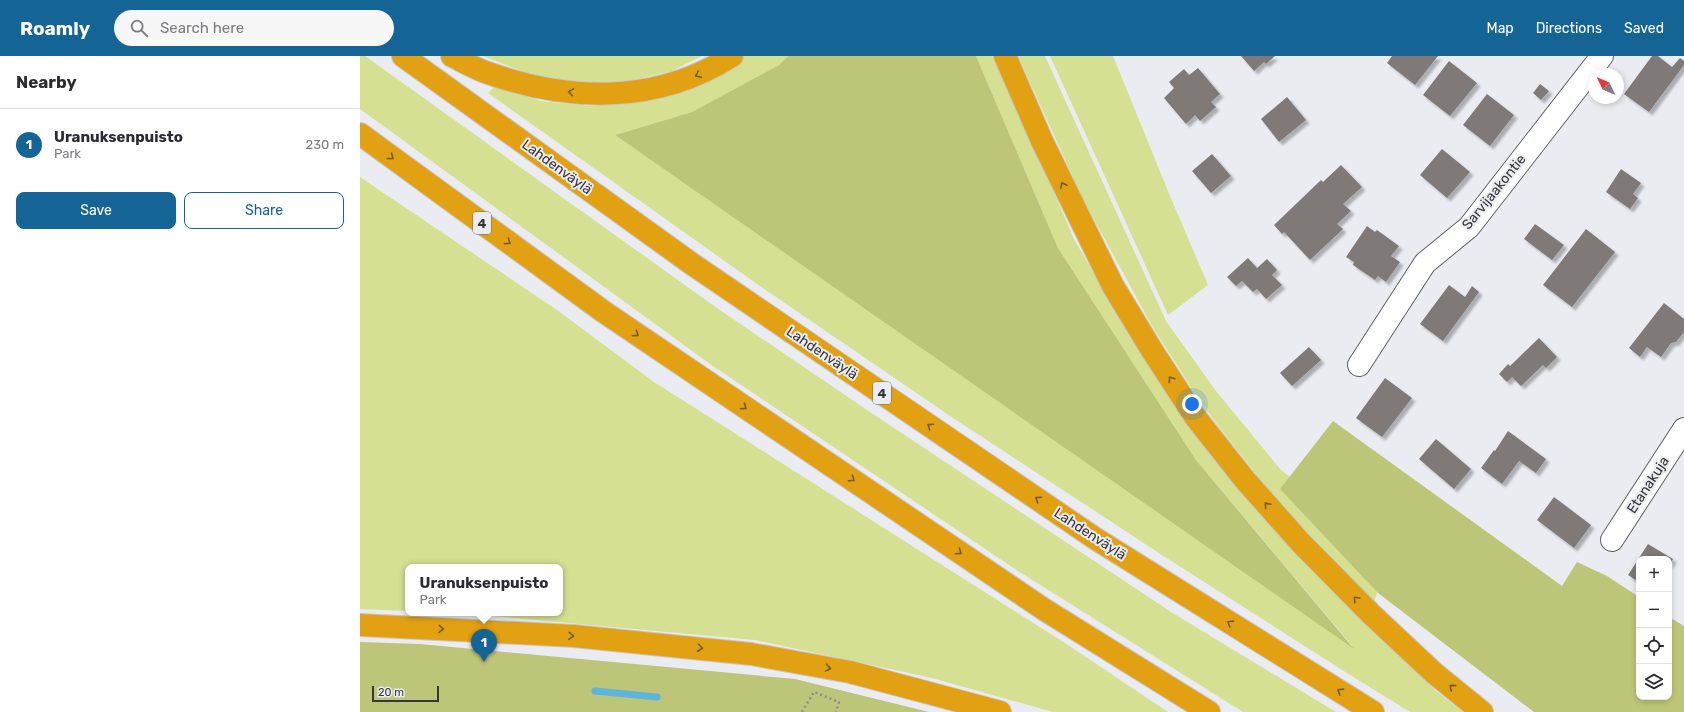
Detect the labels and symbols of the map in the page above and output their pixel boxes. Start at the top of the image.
north arrow [1588,68,1624,104]
one-way arrow [695,70,702,78]
one-way arrow [568,89,574,97]
street label: Lahdenväylä [519,136,595,198]
street label: Sarvijaakontie [1458,151,1530,233]
one-way arrow [387,152,394,159]
one-way arrow [1060,182,1068,189]
road number: 4 [473,212,491,234]
one-way arrow [503,237,510,244]
street label: Lahdenväylä [783,323,861,383]
one-way arrow [632,329,639,337]
one-way arrow [1169,377,1176,384]
road number: 4 [873,382,891,404]
your location [1182,394,1202,414]
one-way arrow [740,402,747,410]
one-way arrow [927,423,934,431]
street label: Etanakuja [1623,453,1673,517]
one-way arrow [847,474,854,481]
one-way arrow [1035,497,1042,504]
one-way arrow [1265,502,1272,509]
street label: Lahdenväylä [1051,504,1129,564]
one-way arrow [955,547,962,554]
one-way arrow [1353,596,1361,604]
one-way arrow [1227,620,1234,627]
one-way arrow [438,624,444,633]
pin: 1 [471,629,497,662]
one-way arrow [568,631,574,640]
one-way arrow [697,643,703,652]
one-way arrow [825,663,832,672]
scale bar [372,684,439,703]
one-way arrow [1449,685,1457,692]
one-way arrow [1337,689,1344,696]

